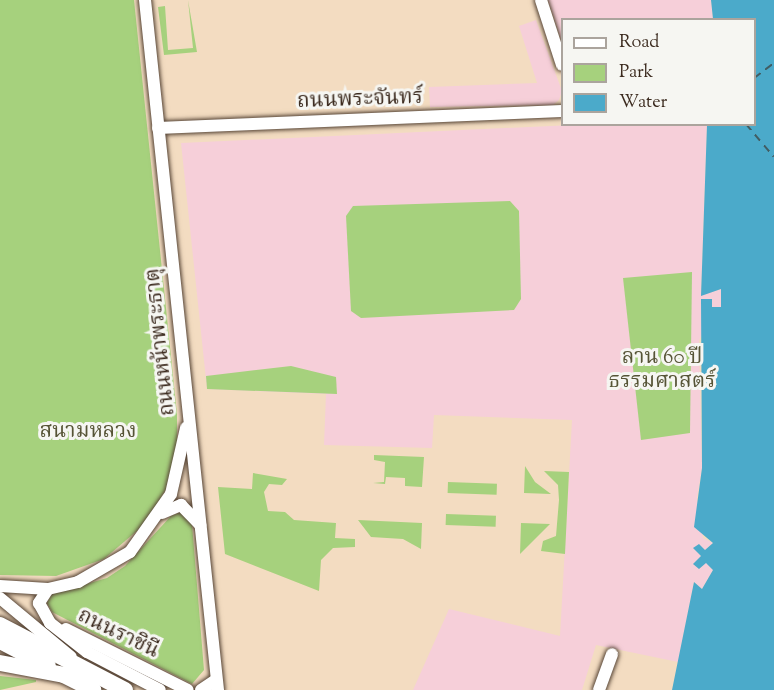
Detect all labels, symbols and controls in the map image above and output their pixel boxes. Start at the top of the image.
legend [561,18,756,126]
text: Road [619,30,659,56]
text: Park [619,60,653,86]
street label: ถนนพระจันทร์ [297,85,423,115]
text: Water [619,90,667,116]
street label: ถนนหน้าพระธาตุ [141,267,181,417]
park label: ลาน 60 ปี ธรรมศาสตร์ [608,345,716,395]
park label: สนามหลวง [39,419,137,445]
street label: ถนนราชินี [73,604,163,664]

